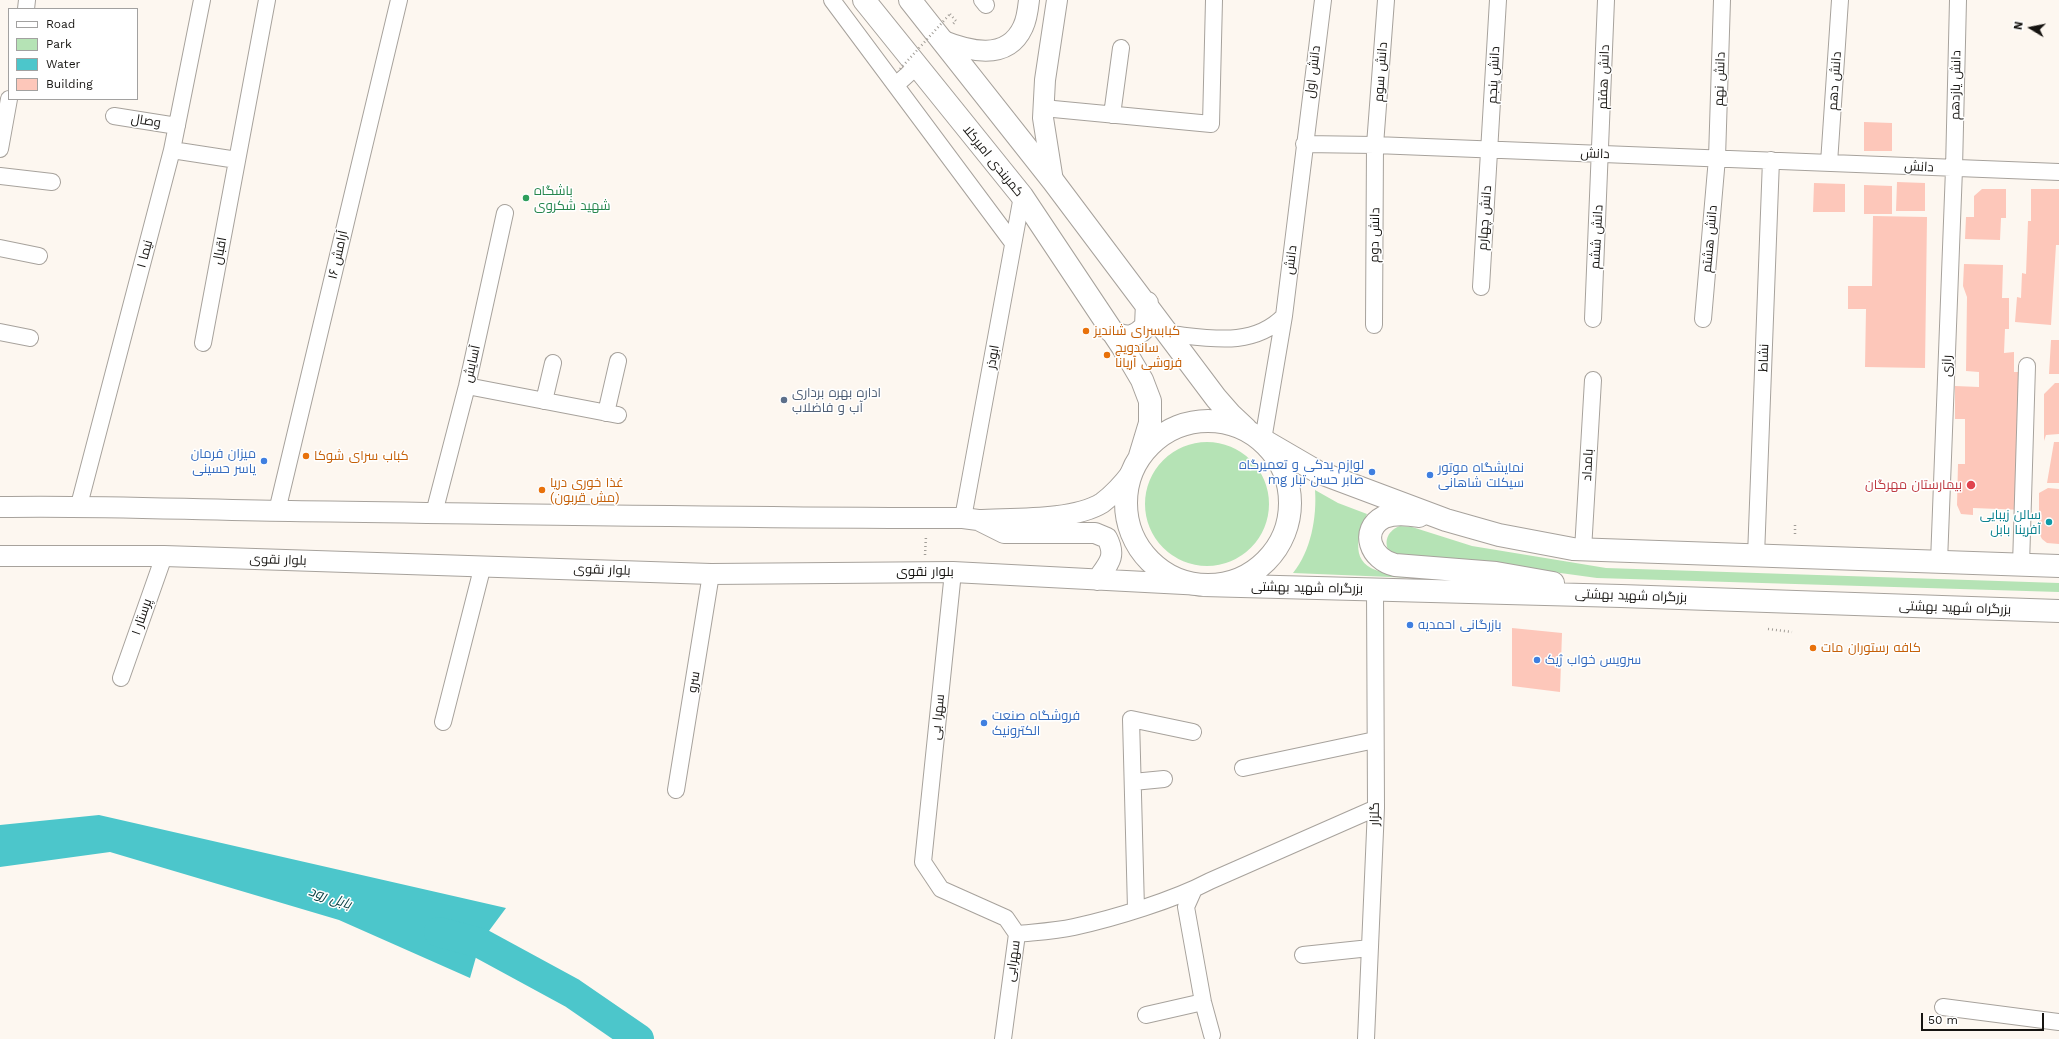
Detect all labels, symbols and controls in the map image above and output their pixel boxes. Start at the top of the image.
legend [8,8,138,100]
north arrow [2011,8,2051,48]
text: Road [46,17,75,31]
text: N [2012,21,2026,31]
text: Park [46,37,72,51]
street label: دانش سوم [1371,41,1391,103]
street label: دانش هفتم [1595,44,1613,110]
street label: دانش اول [1302,45,1324,99]
street label: دانش پنجم [1485,46,1503,104]
street label: دانش یازدهم [1948,50,1964,120]
street label: دانش نهم [1711,51,1729,107]
street label: دانش دهم [1825,51,1845,111]
text: Water [46,57,80,71]
text: Building [46,77,93,91]
street label: وصال [130,111,162,131]
street label: کمربندی امیرکلا [959,122,1027,200]
street label: دانش [1580,146,1610,162]
street label: دانش [1904,158,1934,176]
place label: باشگاه شهید شکروی [534,183,610,214]
street label: دانش چهارم [1475,185,1495,251]
marker: باشگاه شهید شکروی [521,193,531,203]
street label: دانش ششم [1588,204,1606,270]
street label: دانش هشتم [1699,205,1721,273]
street label: دانش دوم [1367,207,1383,263]
street label: آرامش ۱۶ [325,229,351,281]
street label: اقبال [210,236,230,266]
street label: نیما ۱ [134,238,156,270]
street label: دانش [1281,244,1301,276]
place label: کبابسرای شاندیز [1094,323,1180,339]
marker: کبابسرای شاندیز [1081,326,1091,336]
place label: ساندویچ فروشی آریانا [1115,340,1182,371]
street label: آسایش [460,344,484,384]
street label: ابوذر [983,344,1003,370]
street label: نشاط [1756,344,1772,372]
marker: ساندویچ فروشی آریانا [1102,350,1112,360]
street label: رازی [1939,355,1955,377]
place label: اداره بهره برداری آب و فاضلاب [792,385,881,416]
marker: اداره بهره برداری آب و فاضلاب [779,395,789,405]
place label: میزان فرمان یاسر حسینی [191,446,256,477]
place label: کباب سرای شوکا [314,448,409,464]
street label: بامداد [1579,448,1597,482]
marker: کباب سرای شوکا [301,451,311,461]
marker: میزان فرمان یاسر حسینی [259,456,269,466]
place label: لوازم یدکی و تعمیرگاه mg صابر حسن تبار [1239,457,1364,488]
place label: نمایشگاه موتور سیکلت شاهانی [1438,460,1524,491]
marker: لوازم یدکی و تعمیرگاه mg صابر حسن تبار [1367,467,1377,477]
marker: نمایشگاه موتور سیکلت شاهانی [1425,470,1435,480]
place label: غذا خوری دریا (مش قربون) [550,475,624,506]
place label: بیمارستان مهرگان [1865,477,1962,493]
marker: بیمارستان مهرگان [1965,479,1977,491]
marker: غذا خوری دریا (مش قربون) [537,485,547,495]
place label: سالن زیبایی آفرینا بابل [1980,507,2041,538]
marker: سالن زیبایی آفرینا بابل [2044,517,2054,527]
street label: بلوار نقوی [249,551,307,569]
street label: بلوار نقوی [573,561,631,579]
street label: بلوار نقوی [896,564,954,580]
street label: بزرگراه شهید بهشتی [1251,579,1363,597]
street label: بزرگراه شهید بهشتی [1575,586,1687,606]
street label: پرستار ۱ [128,597,156,637]
street label: بزرگراه شهید بهشتی [1899,598,2011,618]
place label: بازرگانی احمدیه [1418,617,1502,633]
marker: بازرگانی احمدیه [1405,620,1415,630]
place label: کافه رستوران مات [1821,640,1921,656]
marker: کافه رستوران مات [1808,643,1818,653]
place label: سرویس خواب ژیک [1545,652,1641,668]
marker: سرویس خواب ژیک [1532,655,1542,665]
street label: سرو [685,670,703,694]
street label: سهرا بی [928,693,948,741]
place label: فروشگاه صنعت الکترونیک [992,708,1080,739]
marker: فروشگاه صنعت الکترونیک [979,718,989,728]
street label: گلزار [1367,802,1383,826]
water label: بابل رود [306,883,354,913]
street label: سهرابی [1002,939,1024,983]
scale bar [1923,1005,2046,1031]
text: 50 m [1928,1013,1958,1027]

